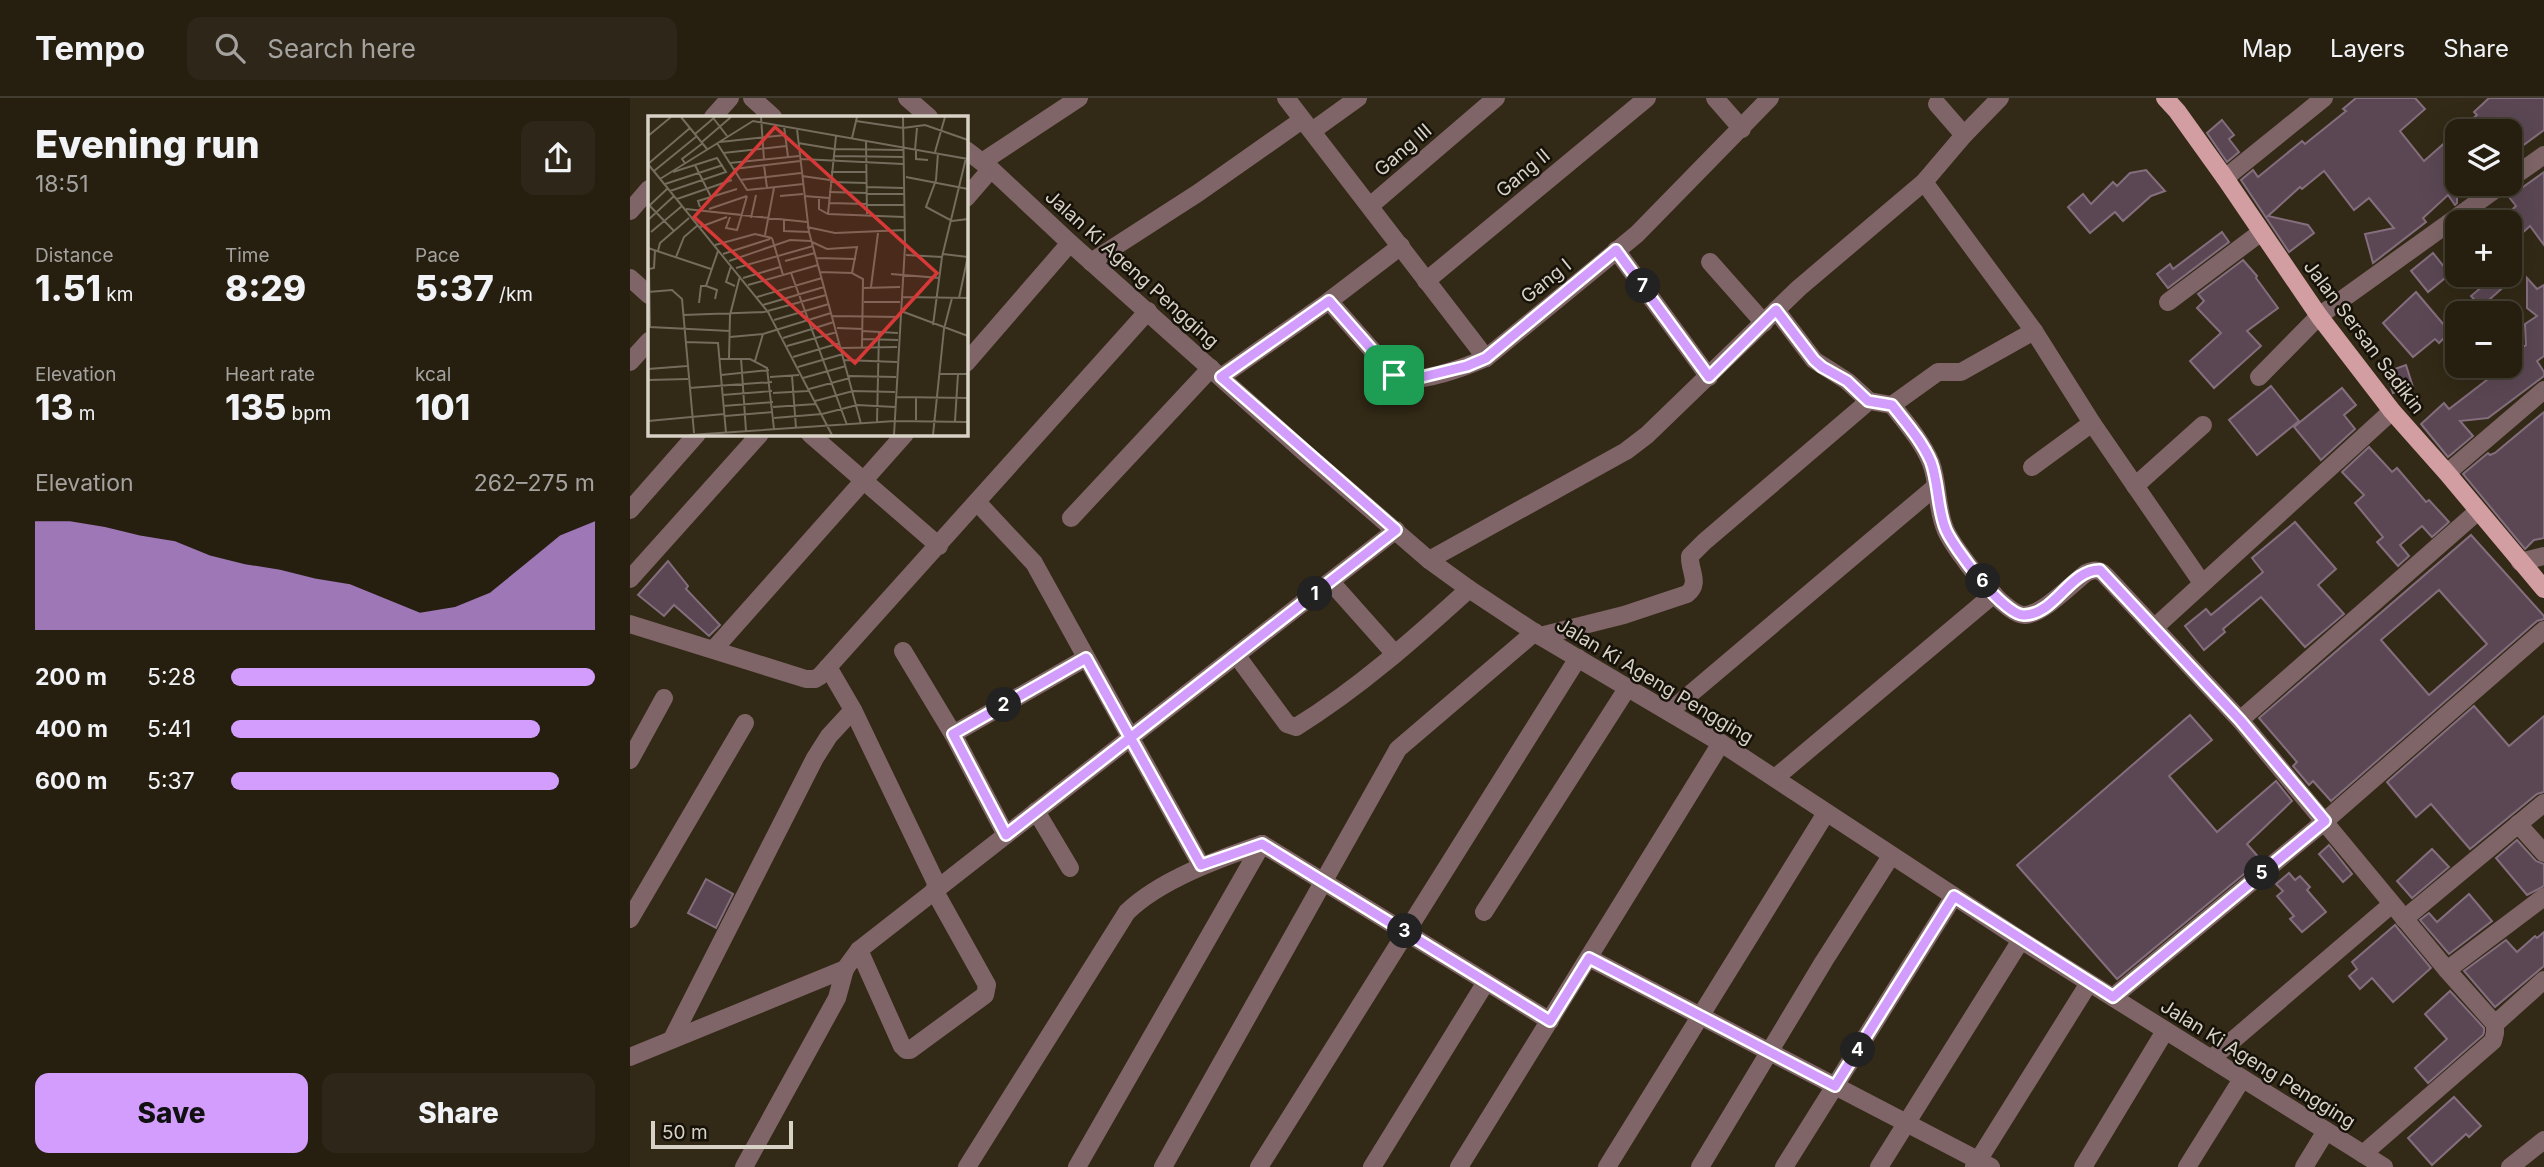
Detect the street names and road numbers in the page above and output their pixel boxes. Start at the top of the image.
street label: Gang III [1370,119,1436,181]
street label: Gang II [1491,144,1555,202]
street label: Jalan Ki Ageng Pengging [1040,185,1224,353]
street label: Gang I [1516,254,1576,308]
street label: Jalan Sersan Sadikin [2299,256,2429,418]
street label: Jalan Ki Ageng Pengging [1552,613,1758,749]
street label: Jalan Ki Ageng Pengging [2156,994,2360,1134]

